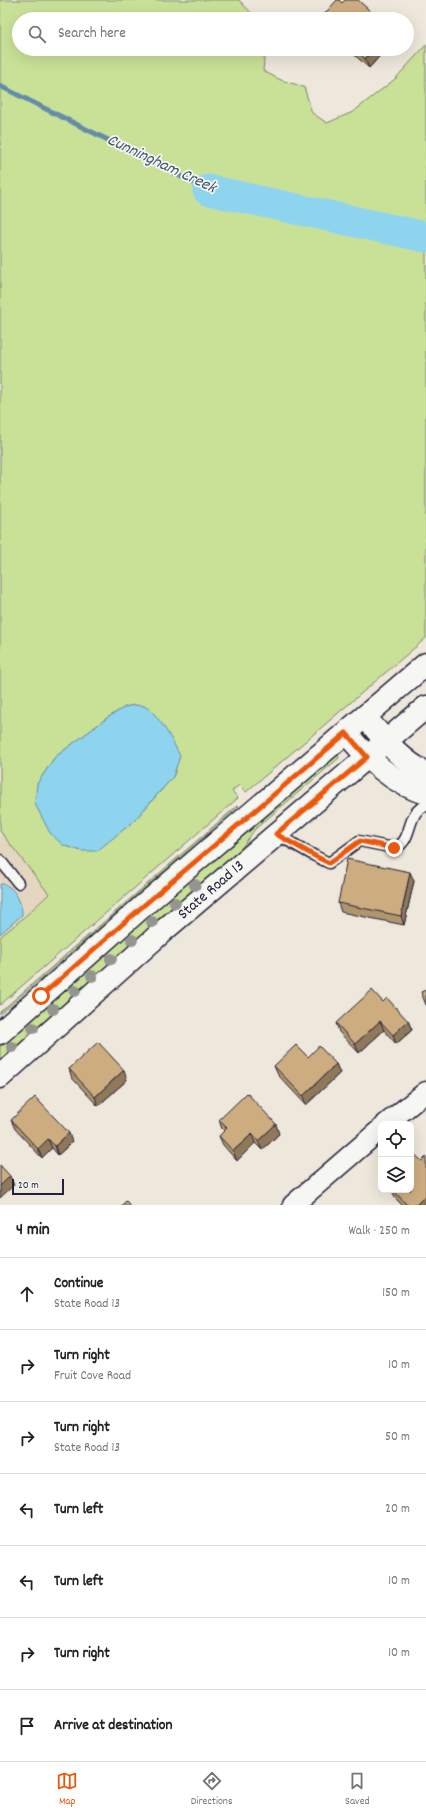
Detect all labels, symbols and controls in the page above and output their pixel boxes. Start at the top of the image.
search box [12,12,414,56]
icon: search [26,23,48,45]
text: Search here [58,23,126,45]
water label: Cunningham Creek [103,129,221,202]
route end [385,839,403,857]
street label: State Road 13 [173,855,250,925]
route start [32,987,50,1005]
map controls [378,1121,414,1193]
button: locate [378,1121,414,1157]
button: layers [378,1157,414,1193]
scale bar [12,1177,64,1196]
text: 20 m [18,1178,39,1194]
text: 4 min [16,1219,50,1243]
text: Walk · 250 m [348,1222,410,1241]
text: Continue [54,1273,103,1295]
icon: ahead [16,1283,38,1305]
text: 150 m [382,1284,410,1303]
text: State Road 13 [54,1295,120,1314]
text: Turn right [54,1345,110,1367]
icon: right [16,1355,38,1377]
text: 10 m [388,1356,410,1375]
text: Fruit Cove Road [54,1367,131,1386]
text: Turn right [54,1417,110,1439]
icon: right [16,1427,38,1449]
text: 50 m [385,1428,410,1447]
text: State Road 13 [54,1439,120,1458]
icon: left [16,1499,38,1521]
text: Turn left [54,1499,103,1521]
text: 20 m [385,1500,410,1519]
icon: left [16,1571,38,1593]
text: Turn left [54,1571,103,1593]
text: 10 m [388,1572,410,1591]
icon: right [16,1643,38,1665]
text: Turn right [54,1643,110,1665]
text: 10 m [388,1644,410,1663]
icon: arrive [16,1715,38,1737]
text: Arrive at destination [54,1715,172,1737]
tab: Map [56,1770,78,1810]
tab: Directions [191,1770,233,1810]
tab: Saved [345,1770,370,1810]

